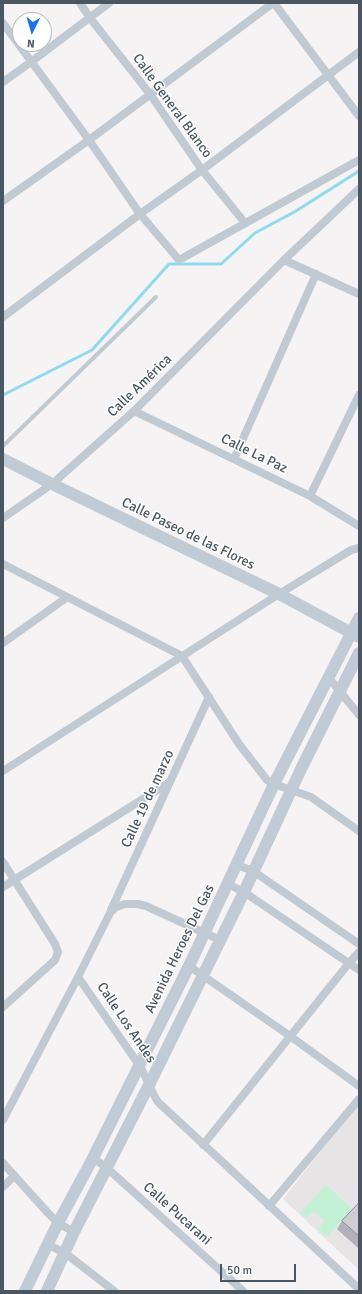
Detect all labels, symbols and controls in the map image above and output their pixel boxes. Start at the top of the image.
north arrow [12,12,52,52]
text: N [27,37,35,50]
street label: Calle General Blanco [129,51,215,161]
street label: Calle América [104,351,176,421]
street label: Calle La Paz [218,431,290,477]
street label: Calle Paseo de las Flores [119,494,257,574]
street label: Calle 19 de marzo [118,747,178,851]
street label: Avenida Heroes Del Gas [142,882,218,1016]
street label: Calle Los Andes [93,979,159,1067]
street label: Calle Pucarani [139,1179,215,1249]
scale bar [222,1256,298,1282]
text: 50 m [227,1263,252,1278]

